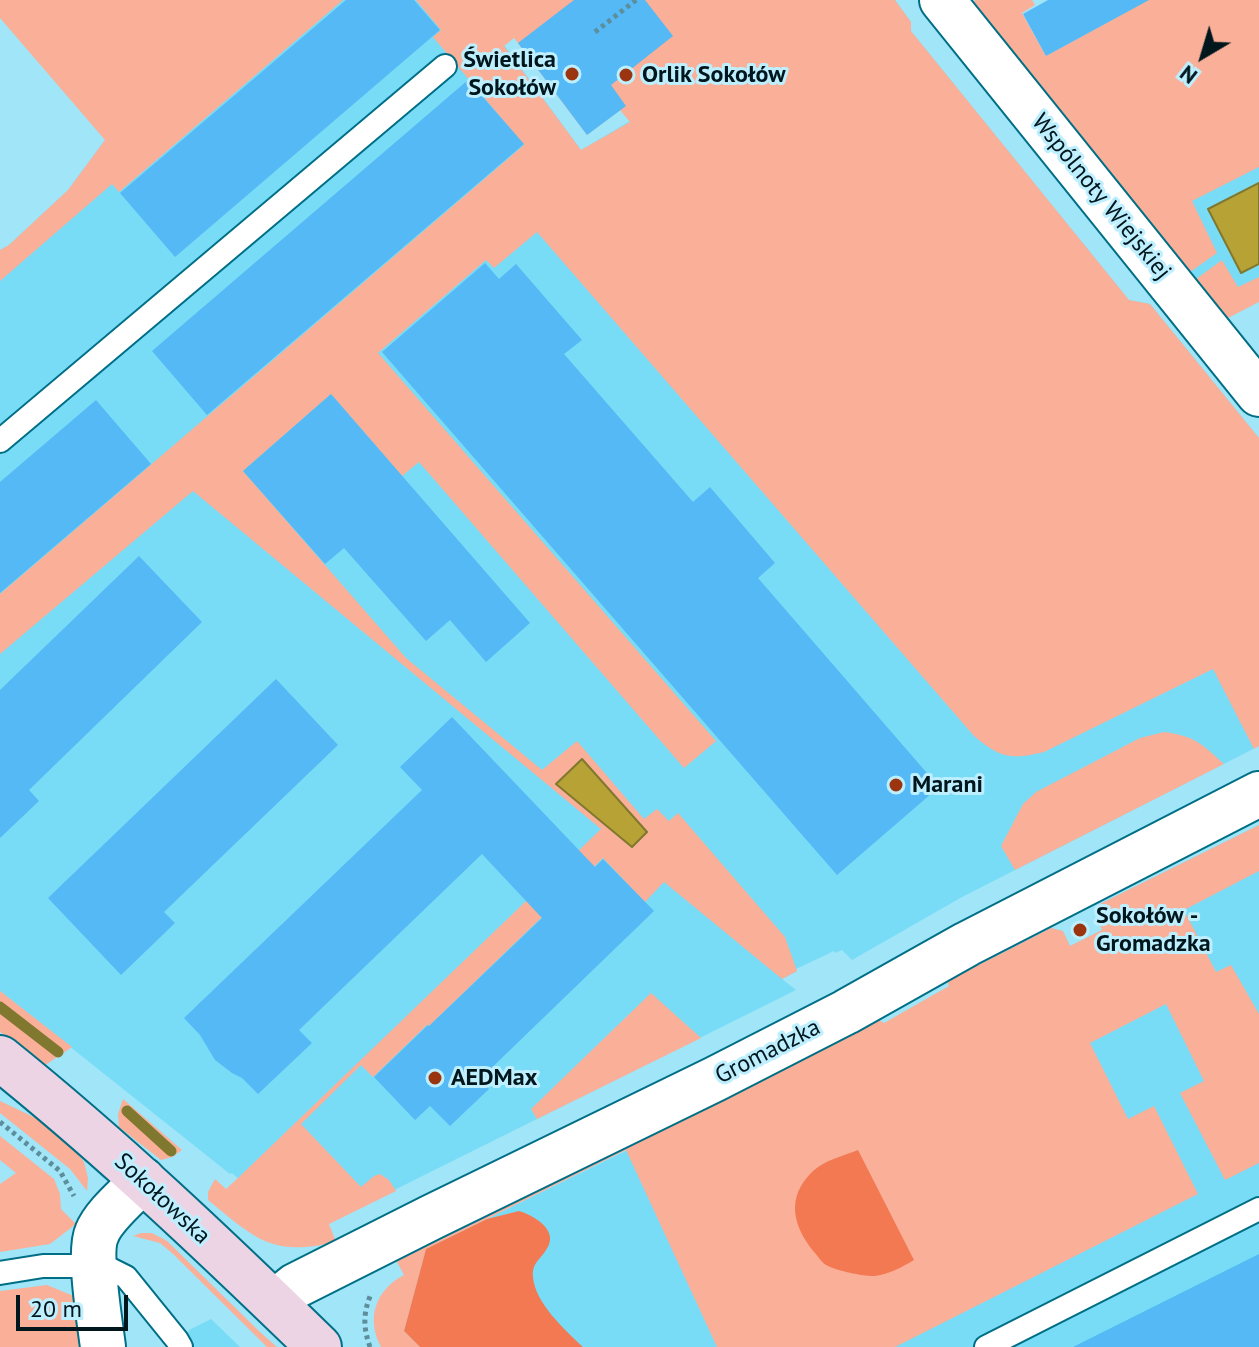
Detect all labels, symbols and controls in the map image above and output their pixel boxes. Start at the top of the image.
north arrow [1163,16,1243,96]
place label: Świetlica Sokołów [463,46,556,102]
text: N [1174,59,1203,90]
place label: Orlik Sokołów [642,61,785,89]
marker: Świetlica Sokołów [563,65,581,83]
marker: Orlik Sokołów [617,66,635,84]
street label: Wspólnoty Wiejskiej [1025,108,1177,286]
place label: Marani [912,771,983,799]
marker: Marani [887,776,905,794]
place label: Sokołów - Gromadzka [1096,902,1211,958]
marker: Sokołów - Gromadzka [1071,921,1089,939]
street label: Gromadzka [711,1013,825,1091]
place label: AEDMax [451,1064,537,1092]
marker: AEDMax [426,1069,444,1087]
street label: Sokołowska [108,1147,216,1251]
scale bar [20,1279,132,1329]
text: 20 m [30,1293,82,1324]

